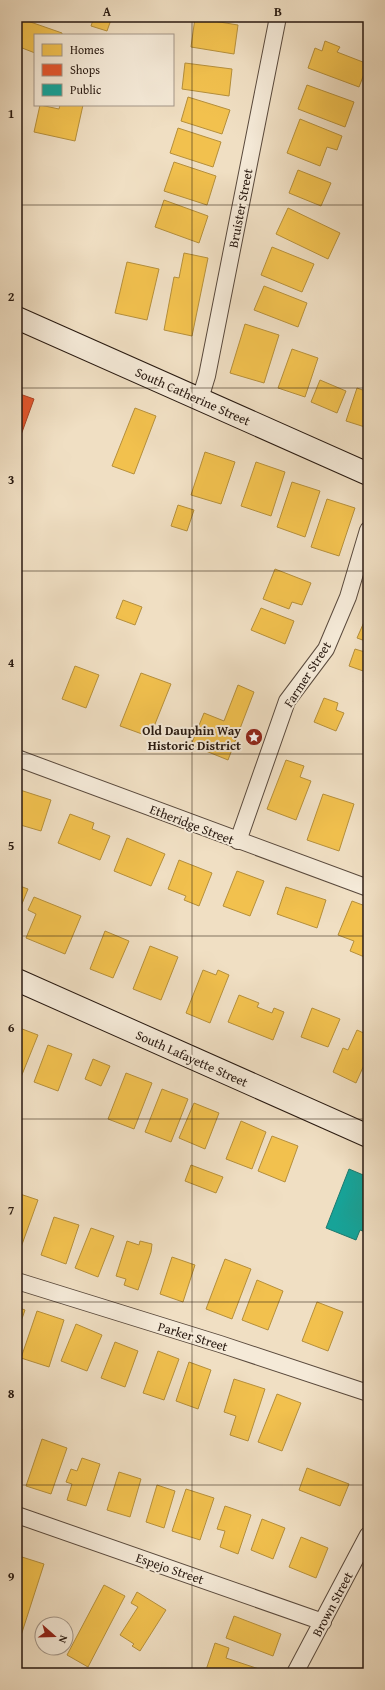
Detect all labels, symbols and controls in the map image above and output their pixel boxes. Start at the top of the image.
text: A [103,2,112,21]
text: B [274,2,282,21]
legend [34,34,174,106]
text: Homes [70,41,105,58]
text: Shops [70,61,100,78]
text: Public [70,81,102,98]
text: 1 [8,104,14,123]
street label: Bruister Street [223,166,258,249]
text: 2 [8,287,15,306]
street label: South Catherine Street [132,363,254,431]
text: 3 [8,470,14,489]
street label: Farmer Street [279,637,336,711]
text: 4 [8,653,15,672]
place label: Old Dauphin Way Historic District [142,721,241,755]
place icon: Old Dauphin Way Historic District [244,727,264,747]
street label: Etheridge Street [147,800,237,849]
text: 5 [8,836,15,855]
text: 6 [8,1018,15,1037]
street label: South Lafayette Street [133,1025,251,1092]
text: 7 [8,1201,15,1220]
street label: Parker Street [156,1317,230,1356]
text: 8 [8,1384,15,1403]
street label: Espejo Street [133,1548,207,1589]
text: 9 [8,1567,15,1586]
street label: Brown Street [307,1568,358,1640]
north arrow [34,1616,74,1656]
text: N [54,1633,72,1646]

